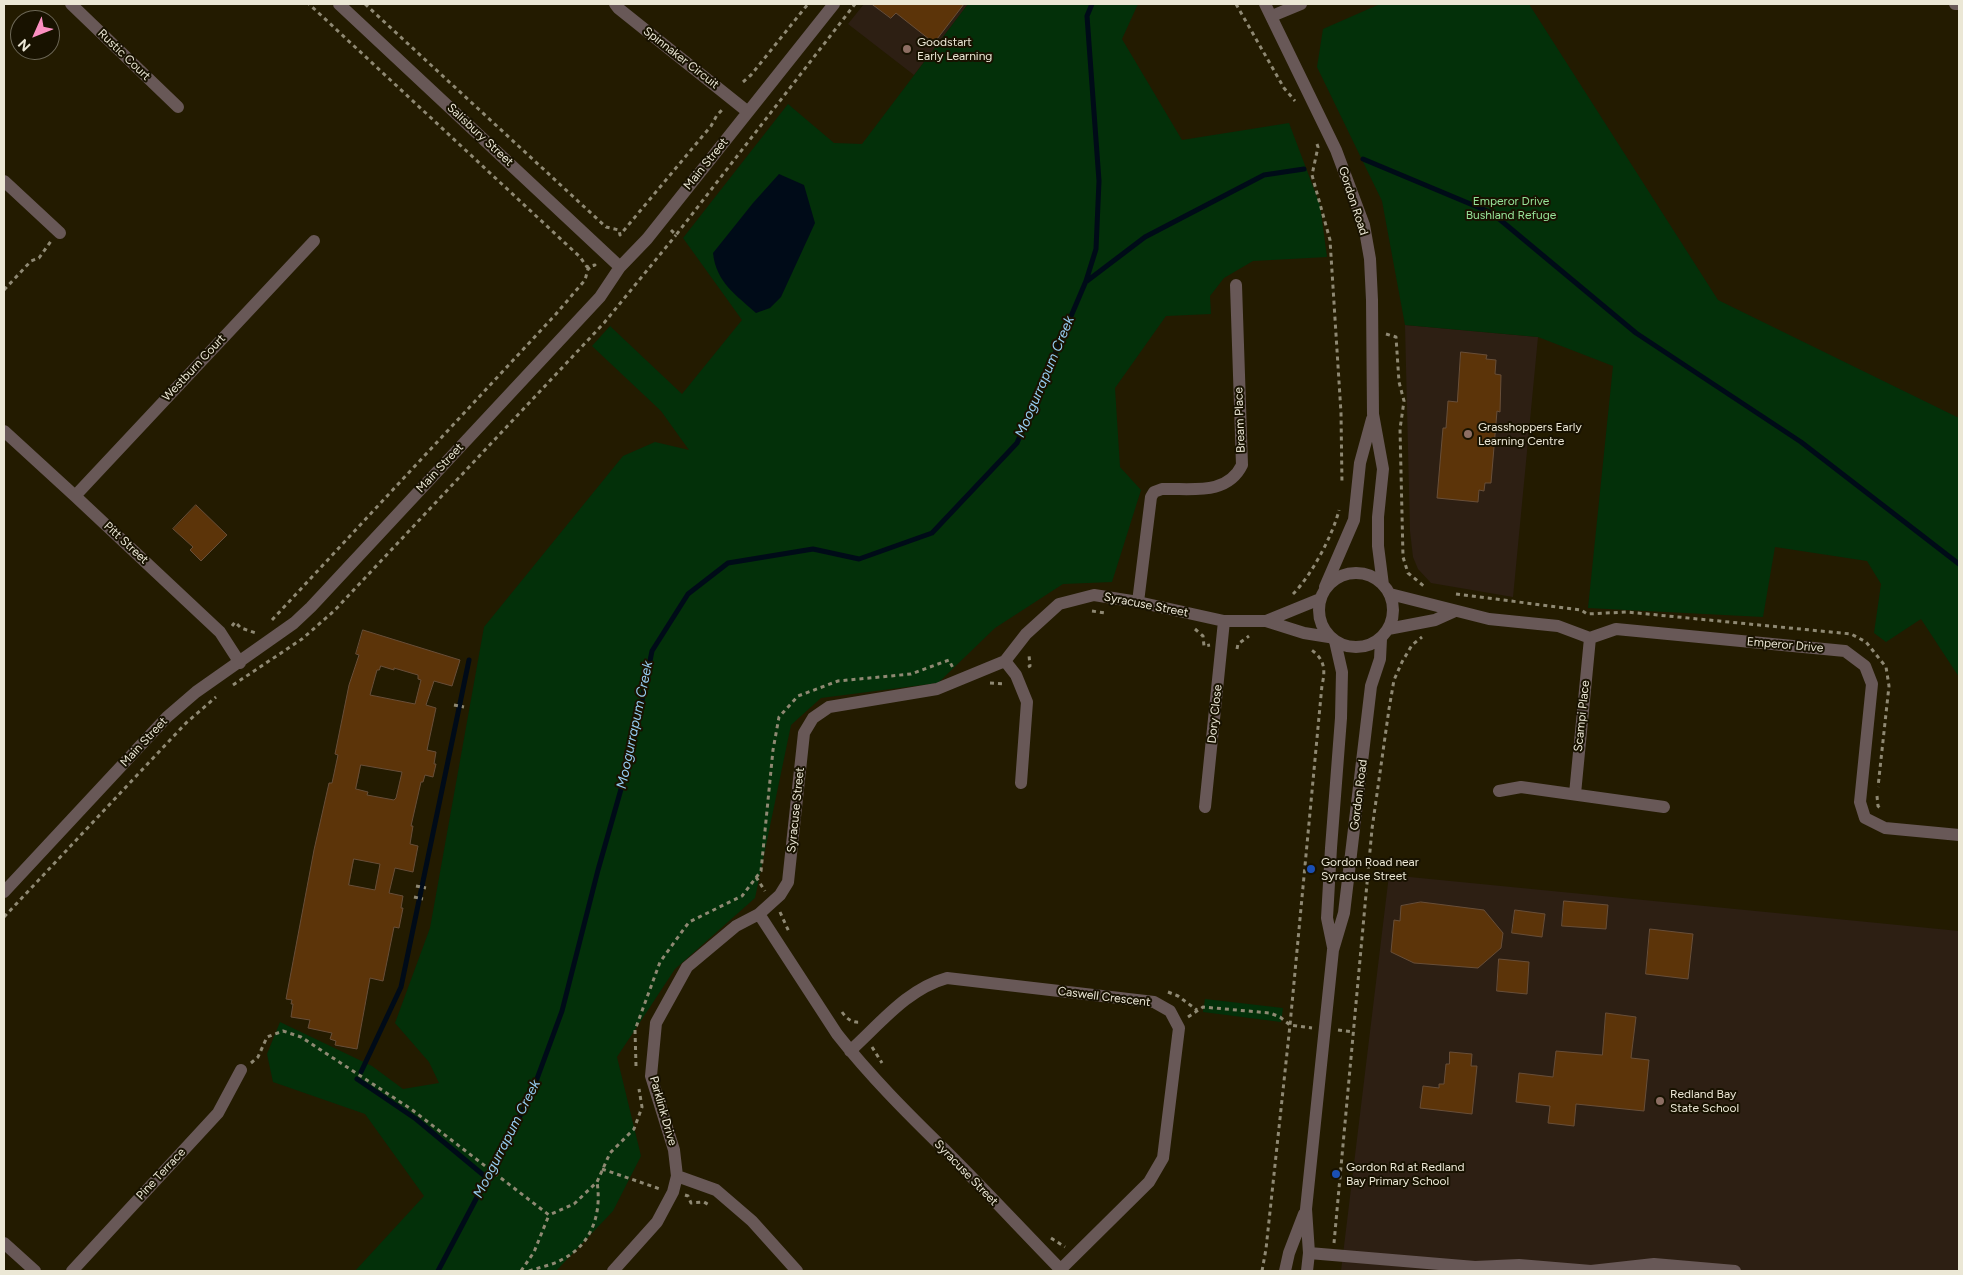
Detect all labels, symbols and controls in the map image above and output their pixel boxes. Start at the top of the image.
north arrow [10,10,60,60]
street label: Spinnaker Circuit [640,24,722,92]
street label: Rustic Court [95,26,153,84]
text: N [15,35,34,55]
place label: Goodstart Early Learning [917,35,992,63]
marker: Goodstart Early Learning [901,43,913,55]
street label: Salisbury Street [444,101,516,169]
street label: Main Street [681,135,731,193]
street label: Gordon Road [1335,165,1371,237]
park label: Emperor Drive Bushland Refuge [1466,194,1556,222]
water label: Moogurrapum Creek [1012,314,1078,440]
street label: Westburn Court [159,332,229,404]
street label: Bream Place [1232,387,1248,453]
place label: Grasshoppers Early Learning Centre [1478,420,1582,448]
marker: Grasshoppers Early Learning Centre [1462,428,1474,440]
street label: Main Street [413,440,467,496]
street label: Pitt Street [101,519,151,567]
street label: Syracuse Street [1103,590,1189,620]
street label: Emperor Drive [1746,634,1824,656]
water label: Moogurrapum Creek [613,660,657,790]
street label: Scampi Place [1571,680,1593,752]
street label: Dory Close [1205,684,1225,744]
street label: Main Street [117,714,171,770]
street label: Gordon Road [1348,759,1370,831]
street label: Syracuse Street [784,767,808,853]
place label: Gordon Road near Syracuse Street [1321,855,1419,883]
marker: Gordon Road near Syracuse Street [1305,863,1317,875]
street label: Caswell Crescent [1057,984,1151,1010]
street label: Parklink Drive [646,1075,680,1147]
water label: Moogurrapum Creek [470,1077,544,1201]
place label: Redland Bay State School [1670,1087,1739,1115]
marker: Redland Bay State School [1654,1095,1666,1107]
street label: Syracuse Street [931,1137,1001,1209]
street label: Pine Terrace [133,1145,189,1203]
place label: Gordon Rd at Redland Bay Primary School [1346,1160,1464,1188]
marker: Gordon Rd at Redland Bay Primary School [1330,1168,1342,1180]

